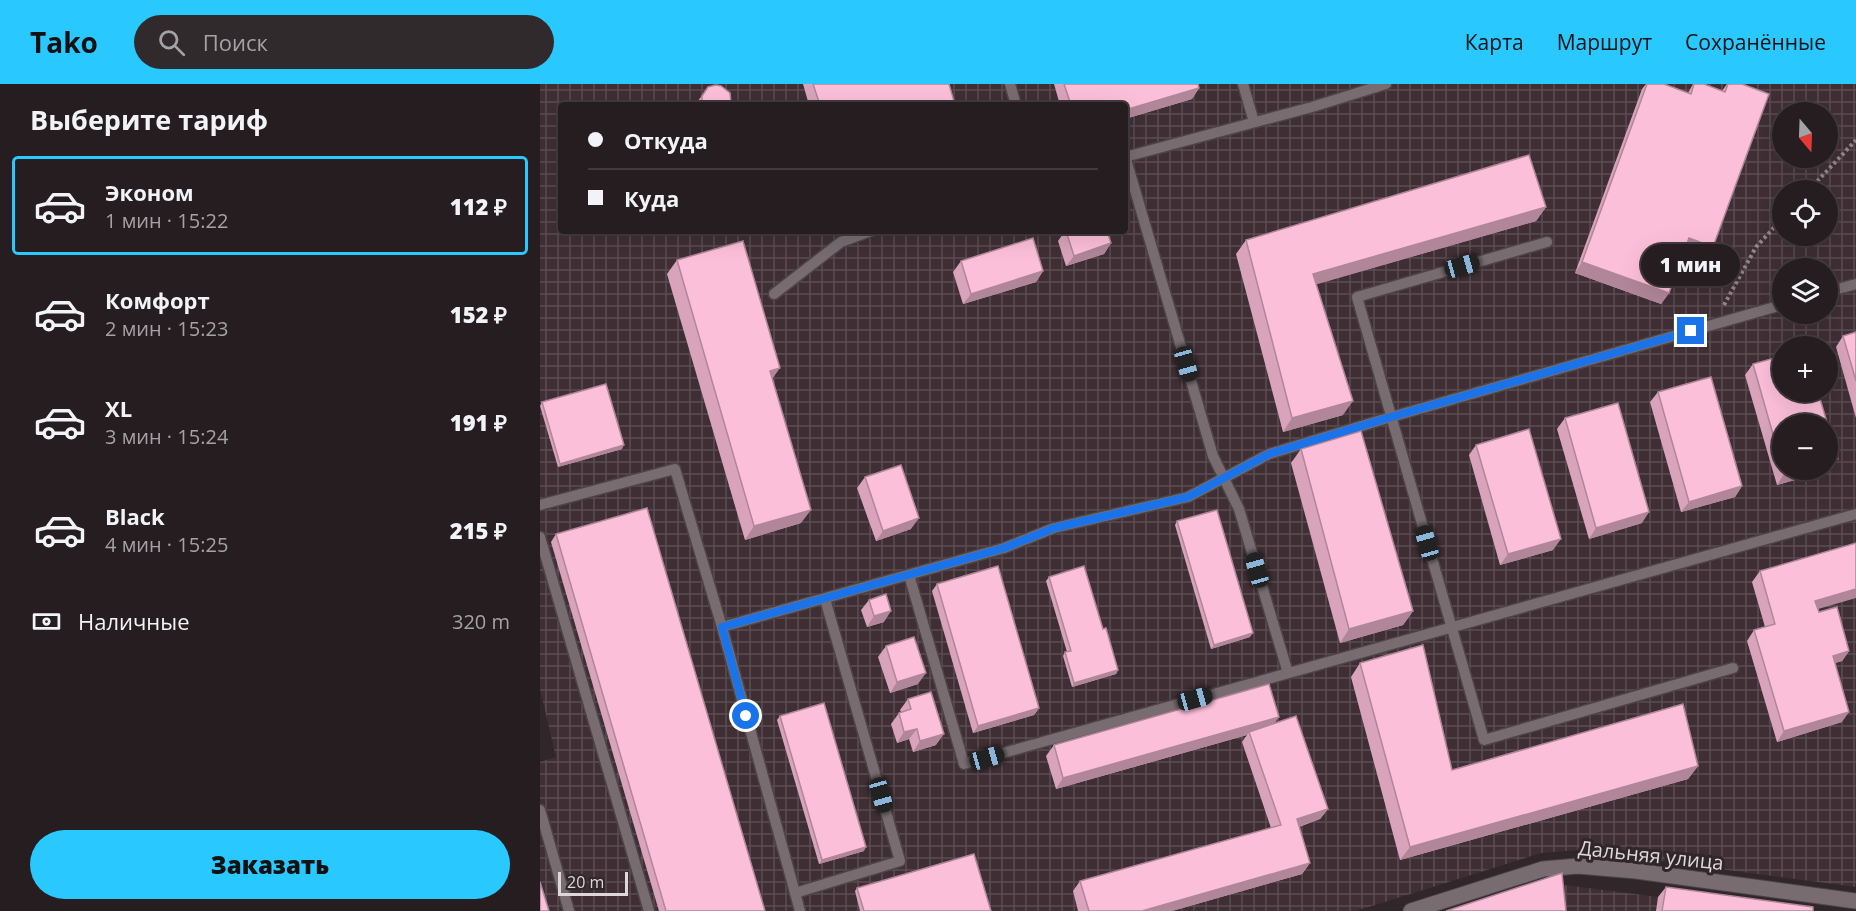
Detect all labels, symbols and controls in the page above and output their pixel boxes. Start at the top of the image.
search box [134,15,554,69]
text: Tako [30,23,98,61]
icon: search [155,26,188,59]
text: Поиск [203,27,268,57]
text: Карта [1465,28,1524,56]
text: Маршрут [1557,28,1652,56]
text: Сохранённые [1685,28,1826,56]
text: Выберите тариф [30,101,268,138]
north arrow [1772,102,1838,168]
map controls [1772,102,1838,480]
text: Откуда [624,125,708,155]
text: Эконом [105,177,194,207]
icon: car [33,179,87,233]
button: locate [1772,180,1838,246]
text: Куда [624,183,679,213]
text: 112 ₽ [450,191,507,221]
text: 1 мин · 15:22 [105,207,228,234]
callout: 1 мин [1642,244,1740,286]
text: 1 мин [1660,251,1721,278]
car [1442,252,1482,280]
button: layers [1772,258,1838,324]
text: Комфорт [105,285,210,315]
icon: car [33,287,87,341]
text: 152 ₽ [450,299,507,329]
text: 2 мин · 15:23 [105,315,228,342]
route end [1677,317,1704,344]
button: + [1772,336,1838,402]
car [1172,344,1200,384]
text: XL [105,393,132,423]
icon: car [33,395,87,449]
text: 191 ₽ [450,407,507,437]
button: − [1772,414,1838,480]
text: 3 мин · 15:24 [105,423,228,450]
text: Black [105,501,165,531]
icon: car [33,503,87,557]
text: 215 ₽ [450,515,507,545]
car [1413,523,1441,563]
text: 4 мин · 15:25 [105,531,228,558]
car [1243,550,1271,590]
icon: cash [30,605,63,638]
text: Наличные [78,606,190,636]
text: 320 m [452,608,510,635]
car [1175,685,1215,713]
route start [732,702,759,729]
car [967,744,1007,772]
car [867,775,895,815]
button: Заказать [30,830,510,899]
street label: Дальняя улица [1577,834,1725,876]
scale bar [558,869,628,896]
text: 20 m [567,871,604,893]

